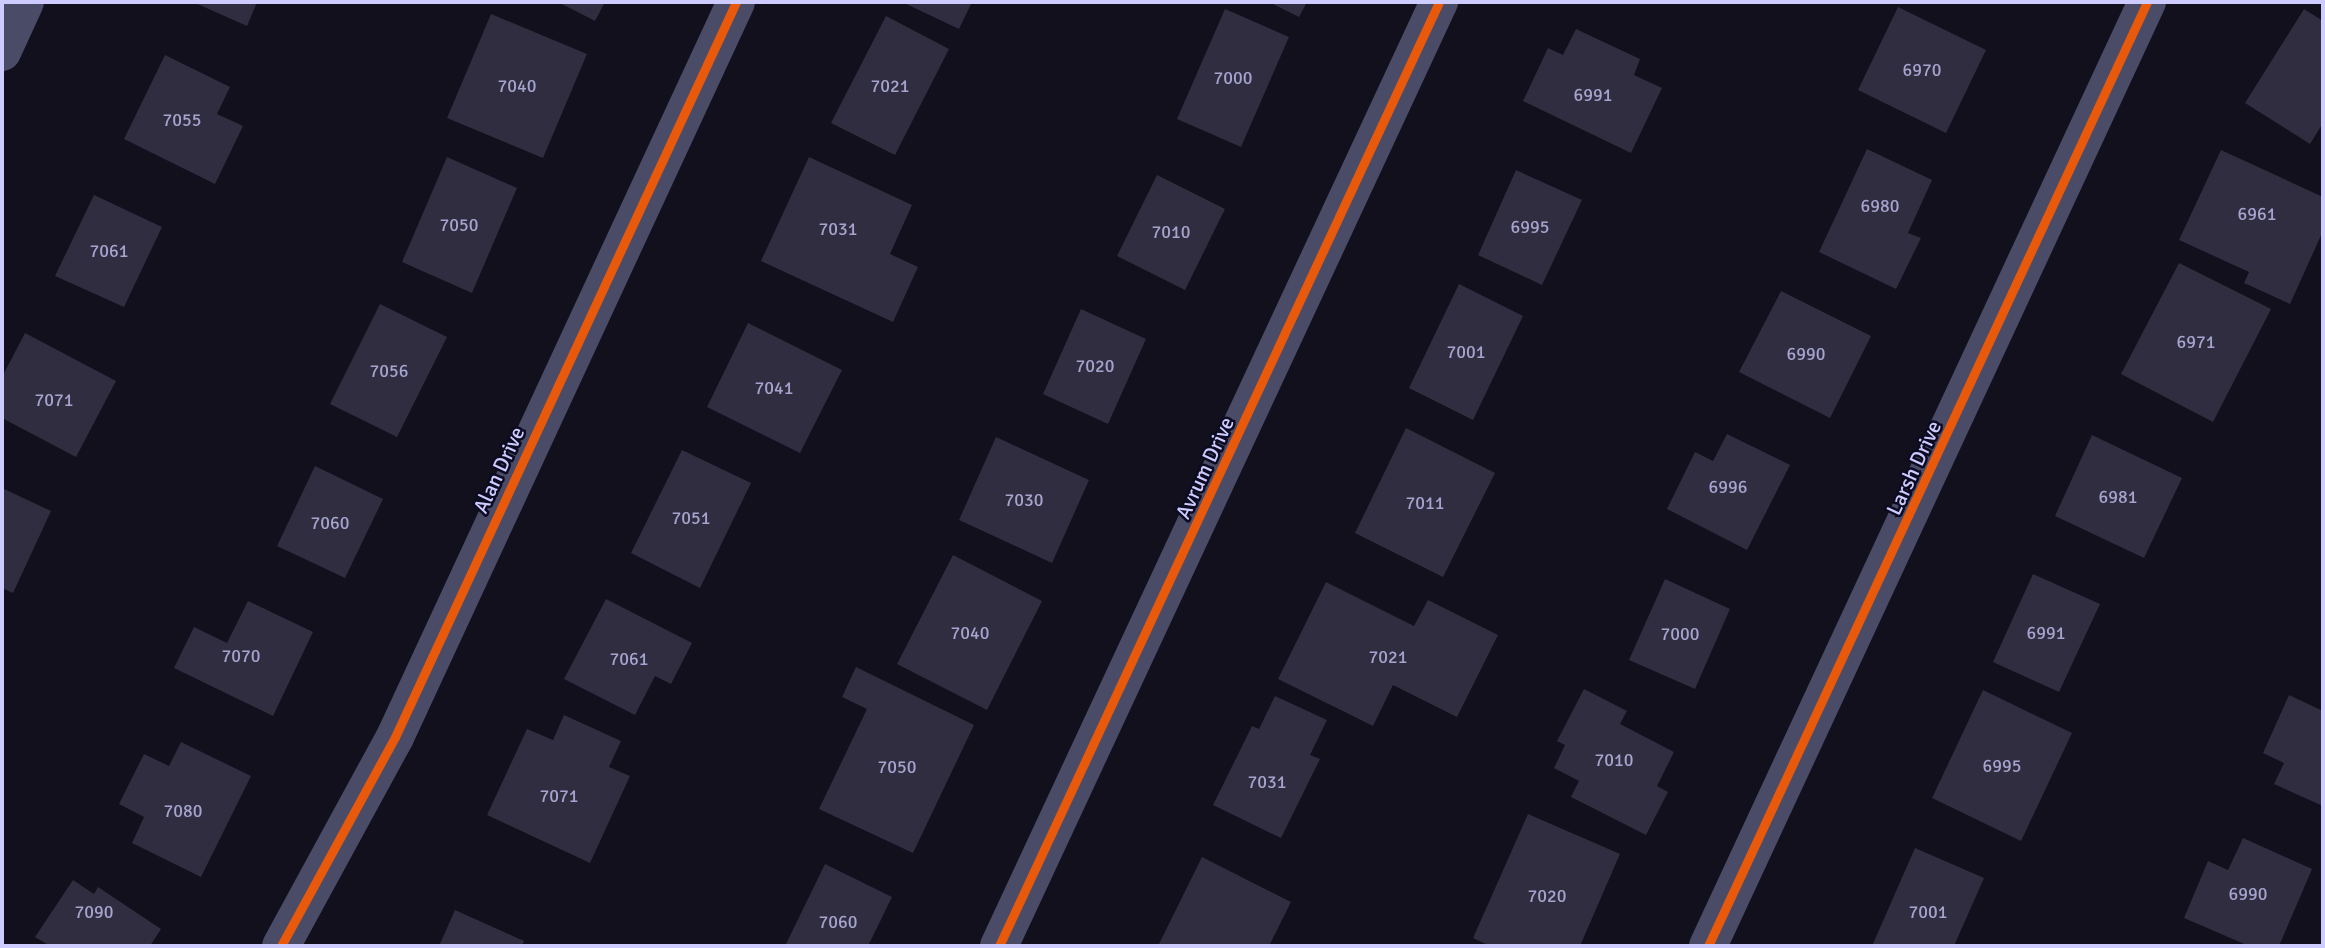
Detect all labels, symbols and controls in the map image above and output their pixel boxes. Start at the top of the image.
house number: 6970 [1903,59,1941,81]
house number: 7000 [1214,67,1252,89]
house number: 7040 [498,75,536,97]
house number: 7021 [871,75,909,97]
house number: 6991 [1574,84,1612,106]
house number: 7055 [163,109,201,131]
house number: 6980 [1861,195,1899,217]
house number: 6961 [2238,203,2276,225]
house number: 7050 [440,214,478,236]
house number: 6995 [1511,216,1549,238]
house number: 7031 [819,218,857,240]
house number: 7010 [1152,221,1190,243]
house number: 7061 [90,240,128,262]
house number: 6971 [2177,331,2215,353]
house number: 7001 [1447,341,1485,363]
house number: 6990 [1787,343,1825,365]
house number: 7020 [1076,355,1114,377]
house number: 7056 [370,360,408,382]
house number: 7041 [755,377,793,399]
house number: 7071 [35,389,73,411]
street label: Avrum Drive [1170,413,1240,523]
street label: Larsh Drive [1881,417,1947,519]
street label: Alan Drive [468,423,530,517]
house number: 6996 [1709,476,1747,498]
house number: 6981 [2099,486,2137,508]
house number: 7030 [1005,489,1043,511]
house number: 7011 [1406,492,1444,514]
house number: 7051 [672,507,710,529]
house number: 7060 [311,512,349,534]
house number: 7040 [951,622,989,644]
house number: 6991 [2027,622,2065,644]
house number: 7000 [1661,623,1699,645]
house number: 7070 [222,645,260,667]
house number: 7021 [1369,646,1407,668]
house number: 7061 [610,648,648,670]
house number: 7010 [1595,749,1633,771]
house number: 6995 [1983,755,2021,777]
house number: 7050 [878,756,916,778]
house number: 7031 [1248,771,1286,793]
house number: 7071 [540,785,578,807]
house number: 7080 [164,800,202,822]
house number: 6990 [2229,883,2267,905]
house number: 7020 [1528,885,1566,907]
house number: 7090 [75,901,113,923]
house number: 7001 [1909,901,1947,923]
house number: 7060 [819,911,857,933]

